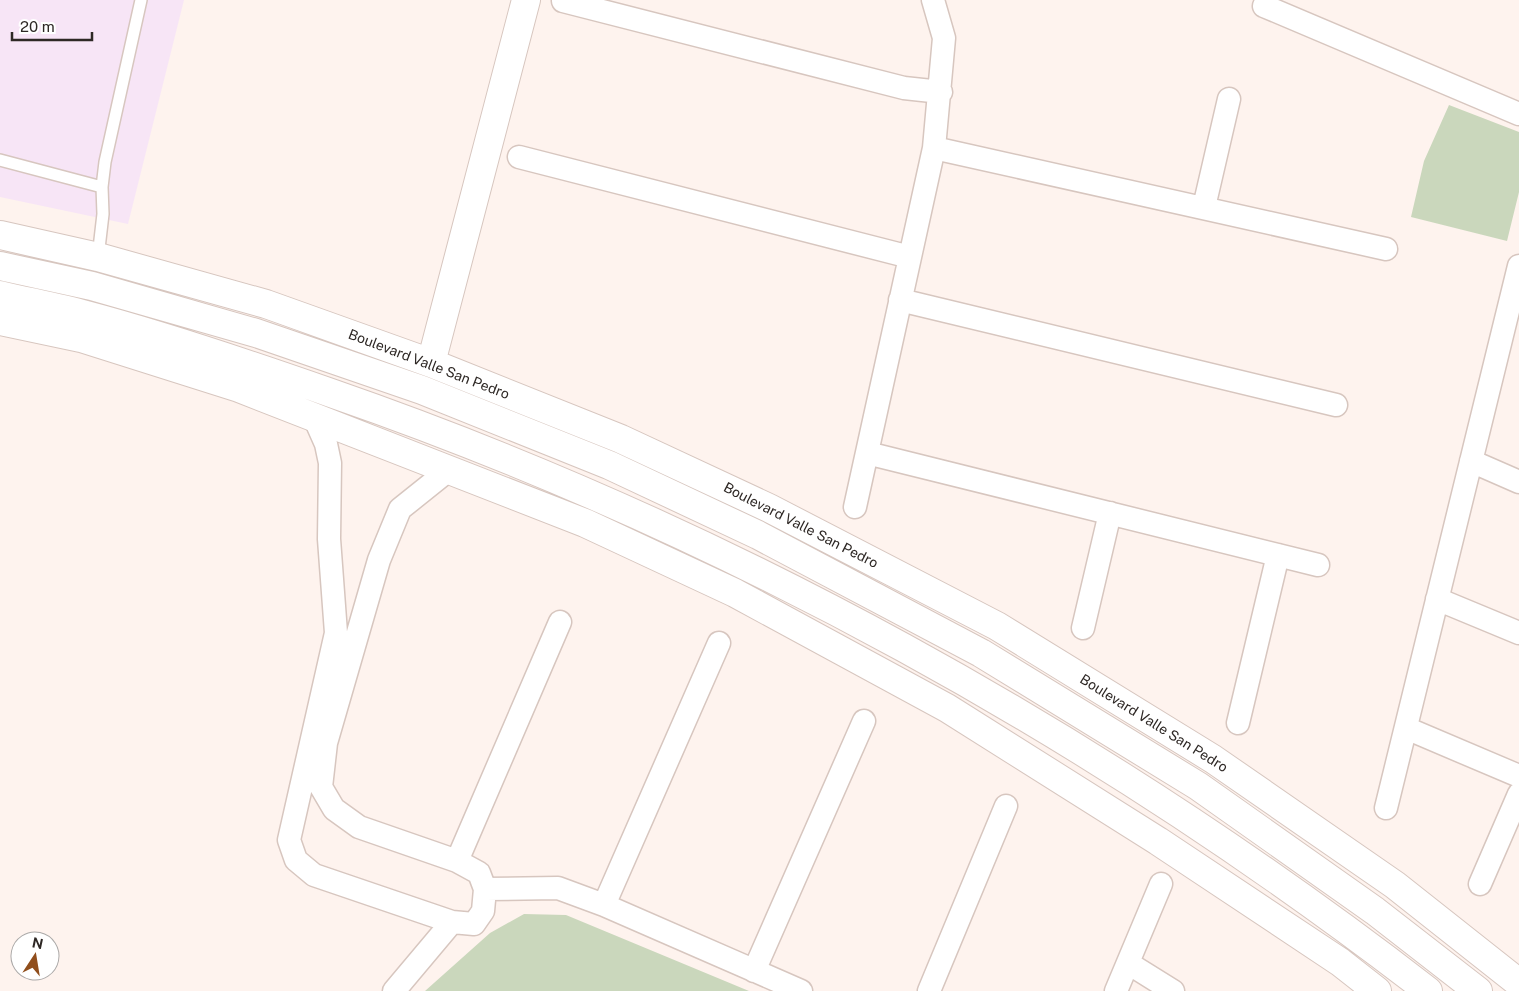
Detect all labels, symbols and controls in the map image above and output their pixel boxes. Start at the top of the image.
scale bar [12,10,92,42]
text: 20 m [20,18,55,35]
street label: Boulevard Valle San Pedro [346,326,512,402]
street label: Boulevard Valle San Pedro [721,479,881,571]
street label: Boulevard Valle San Pedro [1077,671,1231,775]
north arrow [10,931,60,981]
text: N [31,934,45,952]

